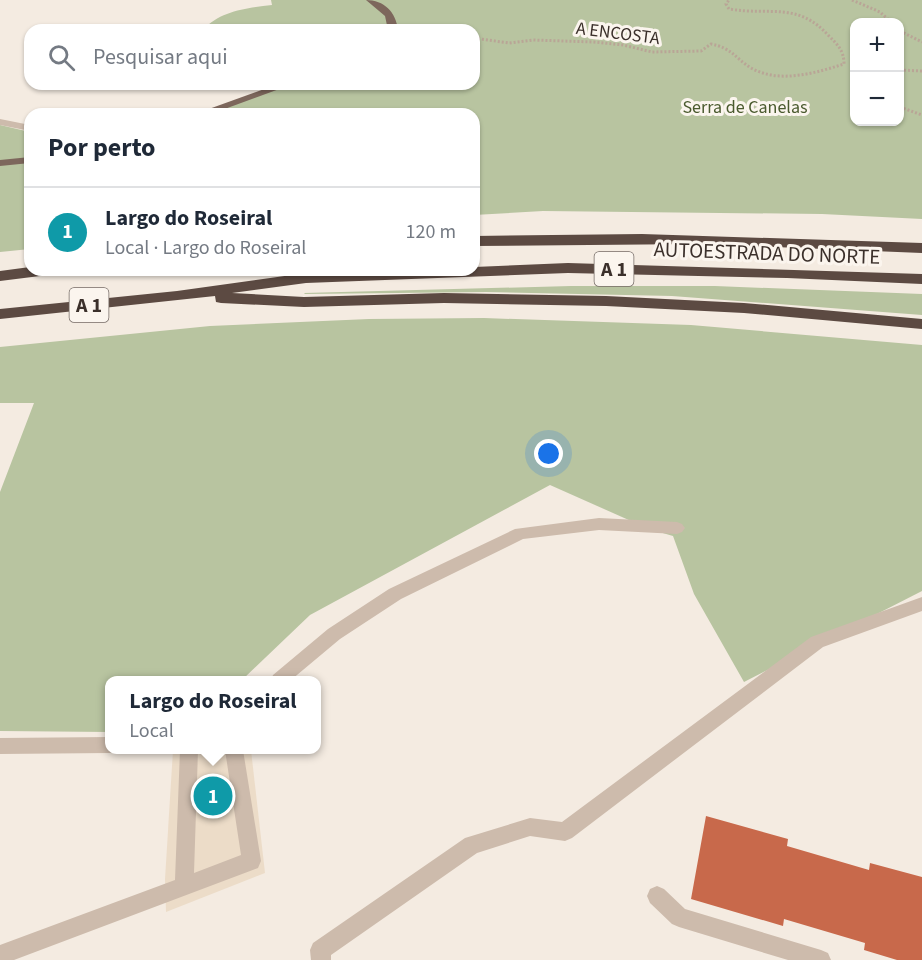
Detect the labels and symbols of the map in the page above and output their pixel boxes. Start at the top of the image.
street label: A ENCOSTA [575,16,661,51]
park label: Serra de Canelas [682,95,808,120]
street label: AUTOESTRADA DO NORTE [653,234,881,272]
road number: A 1 [594,252,634,286]
road number: A 1 [70,288,109,322]
your location [534,439,563,468]
pin: 1 [194,774,232,818]

